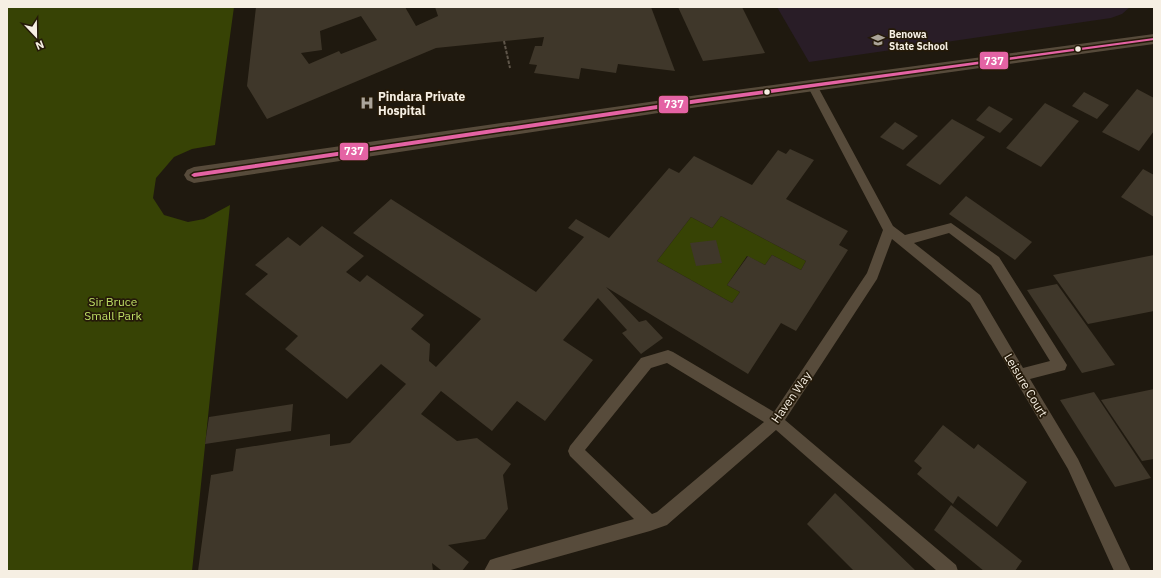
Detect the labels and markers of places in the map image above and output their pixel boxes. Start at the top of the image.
place label: Benowa State School [889,28,948,53]
school or university icon: Benowa State School [870,32,886,48]
unlabelled marker [1073,44,1083,54]
unlabelled marker [762,87,772,97]
place label: Pindara Private Hospital [378,89,466,118]
hospital icon: Pindara Private Hospital [359,95,375,111]

